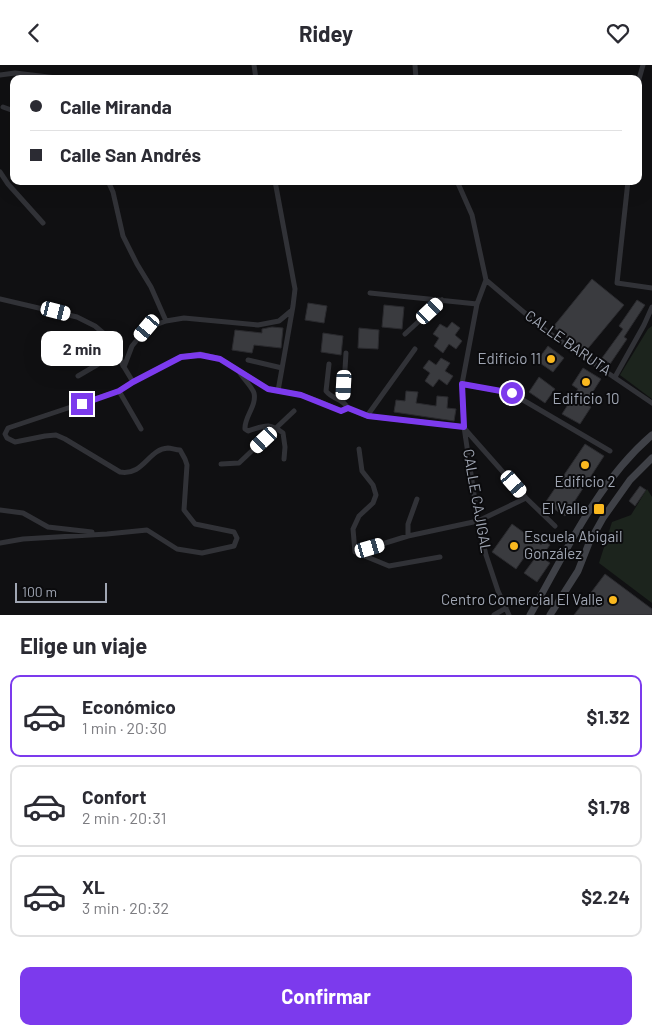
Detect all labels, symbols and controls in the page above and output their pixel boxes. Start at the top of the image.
icon: back [20,19,48,47]
icon: heart [604,19,632,47]
text: Ridey [299,20,353,46]
text: Calle Miranda [60,95,172,118]
text: Calle San Andrés [60,143,201,166]
car [413,295,446,327]
car [39,300,72,322]
street label: CALLE BARUTA [522,306,615,379]
car [131,312,162,344]
callout: 2 min [41,331,123,367]
text: 2 min [63,339,101,358]
place label: Edificio 11 [477,349,541,367]
marker: Edificio 11 [545,353,557,365]
car [335,370,352,400]
marker: Edificio 10 [580,376,592,388]
route start [501,382,523,404]
place label: Edificio 10 [553,389,619,407]
route end [71,393,93,415]
car [247,424,280,456]
street label: CALLE CAJIGAL [460,447,496,554]
marker: Edificio 2 [579,459,591,471]
car [498,468,529,500]
place label: Edificio 2 [554,472,616,490]
place label: El Valle [542,499,588,517]
marker: El Valle [592,502,606,516]
place label: Escuela Abigail González [524,527,622,562]
car [353,537,386,559]
marker: Escuela Abigail González [508,540,520,552]
scale bar [15,580,108,603]
text: 100 m [22,583,57,600]
place label: Centro Comercial El Valle [441,590,603,608]
marker: Centro Comercial El Valle [607,594,619,606]
text: Elige un viaje [20,632,147,658]
icon: car [22,694,67,739]
text: Económico [82,695,176,718]
text: $1.32 [586,705,630,728]
text: 1 min · 20:30 [82,718,167,737]
icon: car [22,784,67,829]
text: Confort [82,785,146,808]
text: $1.78 [588,795,630,818]
text: 2 min · 20:31 [82,808,166,827]
icon: car [22,874,67,919]
text: XL [82,875,105,898]
text: $2.24 [581,885,630,908]
text: 3 min · 20:32 [82,898,169,917]
button: Confirmar [20,967,632,1025]

